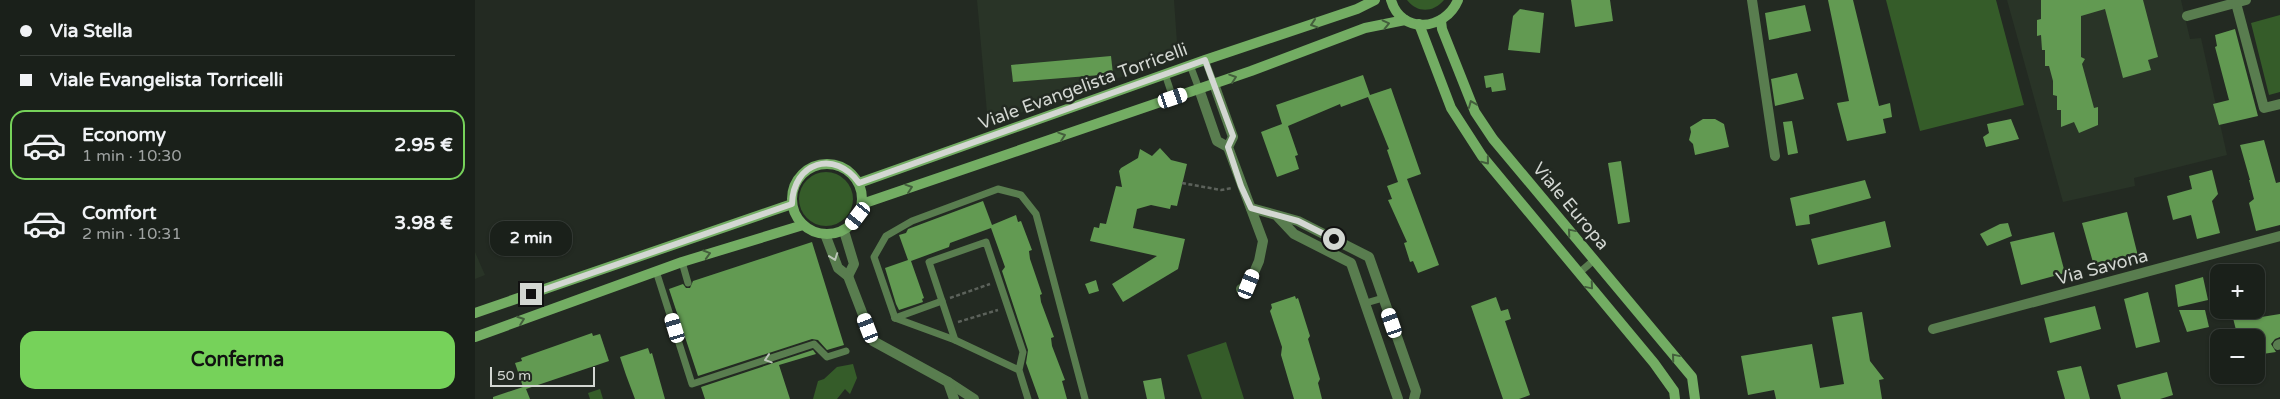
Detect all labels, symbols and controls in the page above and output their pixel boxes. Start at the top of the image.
one-way arrow [1310,18,1318,28]
one-way arrow [1381,19,1390,30]
text: Via Stella [50,20,133,42]
street label: Viale Evangelista Torricelli [975,38,1191,134]
text: Viale Evangelista Torricelli [50,69,283,91]
one-way arrow [1228,73,1236,83]
car [1156,86,1189,110]
one-way arrow [1468,100,1478,109]
icon: car [22,123,67,168]
text: Economy [82,124,166,146]
one-way arrow [1058,131,1066,141]
text: 2.95 € [394,134,453,156]
text: 1 min · 10:30 [82,146,181,166]
one-way arrow [1481,156,1490,165]
street label: Viale Europa [1528,158,1614,254]
one-way arrow [904,184,912,194]
car [842,200,873,232]
icon: car [22,201,67,246]
text: Comfort [82,202,156,224]
text: 3.98 € [394,212,453,234]
callout: 2 min [490,222,572,256]
text: 2 min · 10:31 [82,224,181,244]
text: 2 min [510,228,552,248]
route start [1323,228,1345,250]
one-way arrow [1568,229,1577,238]
street label: Via Savona [2054,244,2150,290]
one-way arrow [702,250,710,260]
one-way arrow [828,252,838,261]
map controls [2210,264,2265,384]
button: + [2210,264,2265,319]
car [1236,267,1261,301]
one-way arrow [1585,281,1594,290]
route end [520,283,542,305]
car [1380,306,1403,340]
car [663,311,686,345]
car [855,311,880,345]
one-way arrow [516,316,525,326]
button: − [2210,329,2265,384]
button: Conferma [20,331,455,389]
one-way arrow [764,353,772,363]
one-way arrow [1672,353,1681,362]
scale bar [490,364,595,387]
text: 50 m [497,367,531,384]

